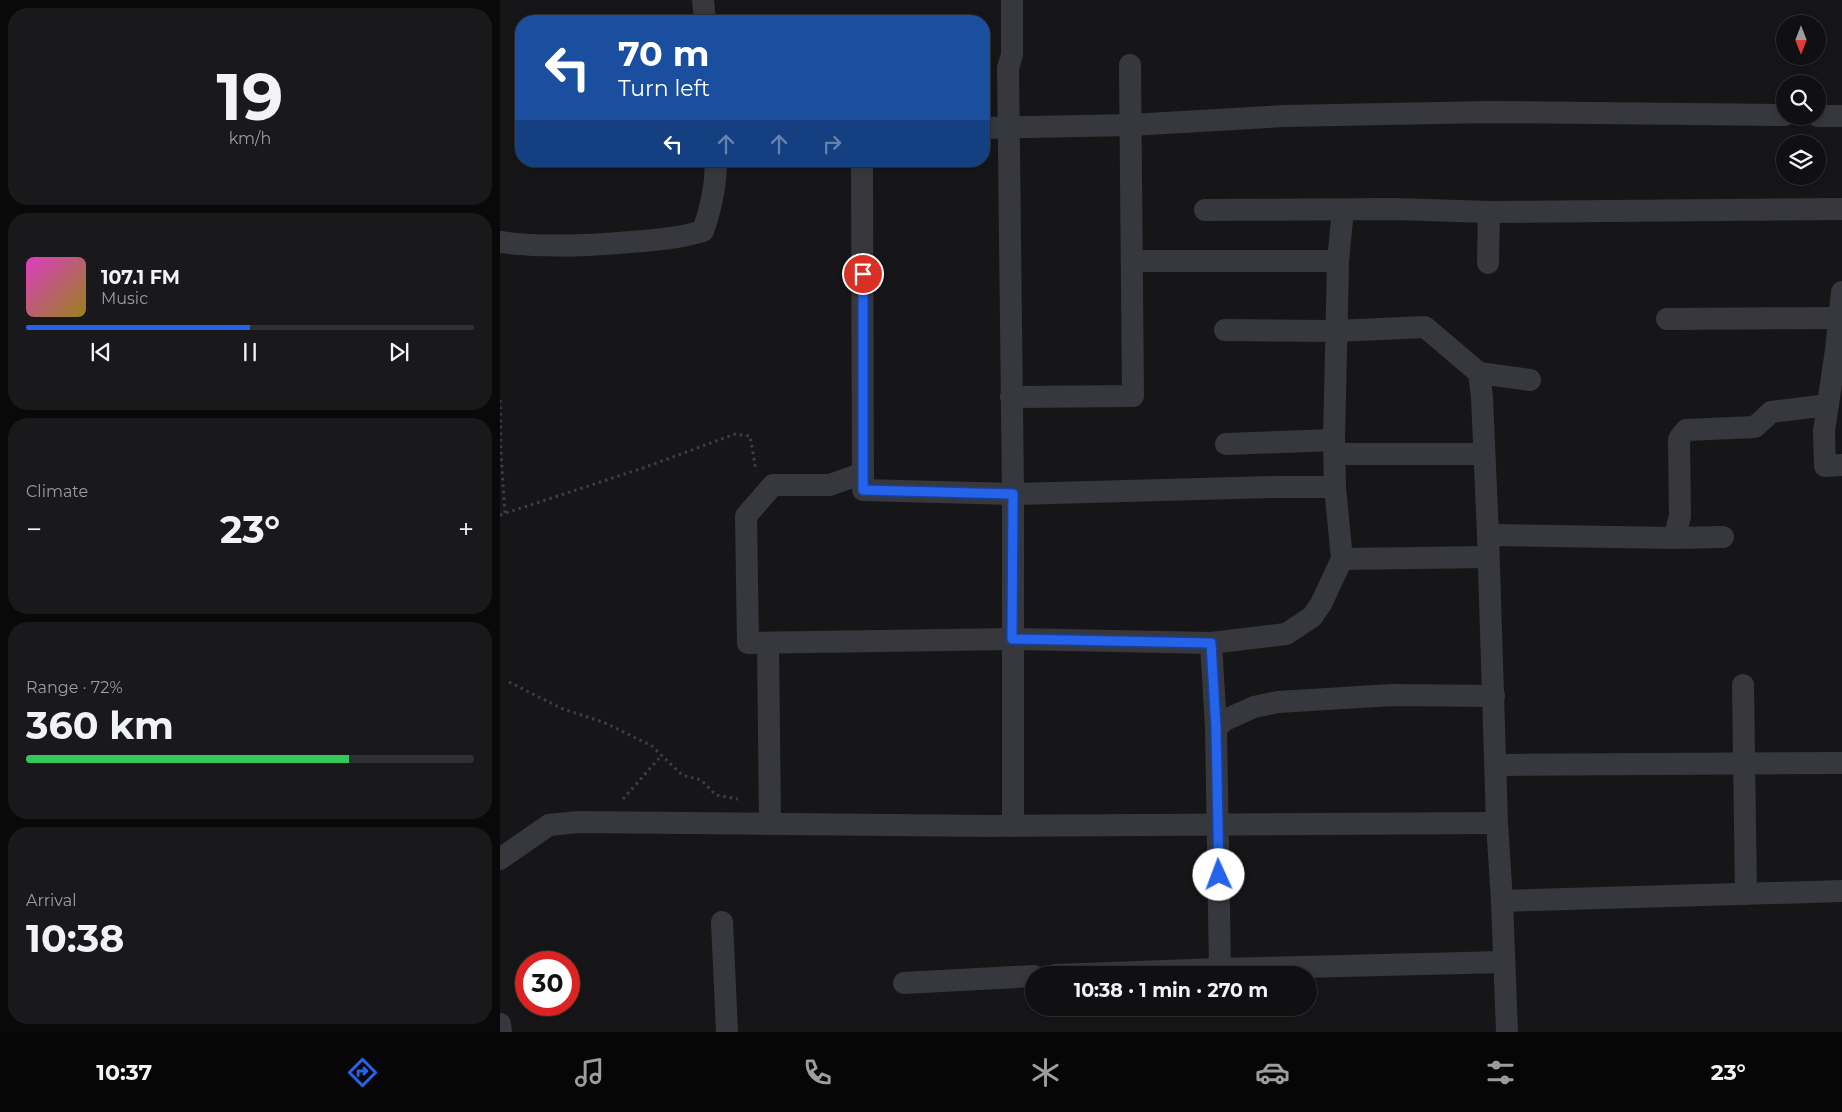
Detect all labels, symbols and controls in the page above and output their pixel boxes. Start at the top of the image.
north arrow [1776,15,1826,65]
map controls [1776,15,1826,185]
text: 70 m [618,32,709,75]
icon: left [535,35,600,100]
text: 19 [217,57,283,136]
text: Turn left [618,75,710,102]
button: search [1776,75,1826,125]
text: km/h [229,129,271,148]
icon: left [659,130,687,158]
icon: ahead [712,130,740,158]
icon: ahead [765,130,793,158]
icon: right [818,130,846,158]
button: layers [1776,135,1826,185]
pin [842,253,884,295]
icon: arrive [849,260,877,288]
text: 107.1 FM [101,266,180,289]
text: Music [101,289,148,308]
icon: previous [87,338,115,366]
icon: pause [236,338,264,366]
icon: next [385,338,413,366]
text: Climate [26,482,88,501]
text: 23° [220,506,280,553]
text: − [26,512,42,546]
text: + [458,512,474,546]
text: Range · 72% [26,678,123,697]
text: 360 km [26,702,174,749]
position arrow [1192,848,1244,900]
text: Arrival [26,891,76,910]
text: 10:38 [26,915,124,962]
speed limit sign: 30 [515,951,580,1016]
text: 10:38 · 1 min · 270 m [1074,979,1268,1002]
icon: directions [345,1055,380,1090]
icon: music [572,1055,607,1090]
icon: phone [800,1055,835,1090]
icon: climate [1028,1055,1063,1090]
icon: car [1255,1055,1290,1090]
icon: filters [1483,1055,1518,1090]
text: 10:37 [96,1059,152,1086]
text: 23° [1711,1059,1746,1086]

